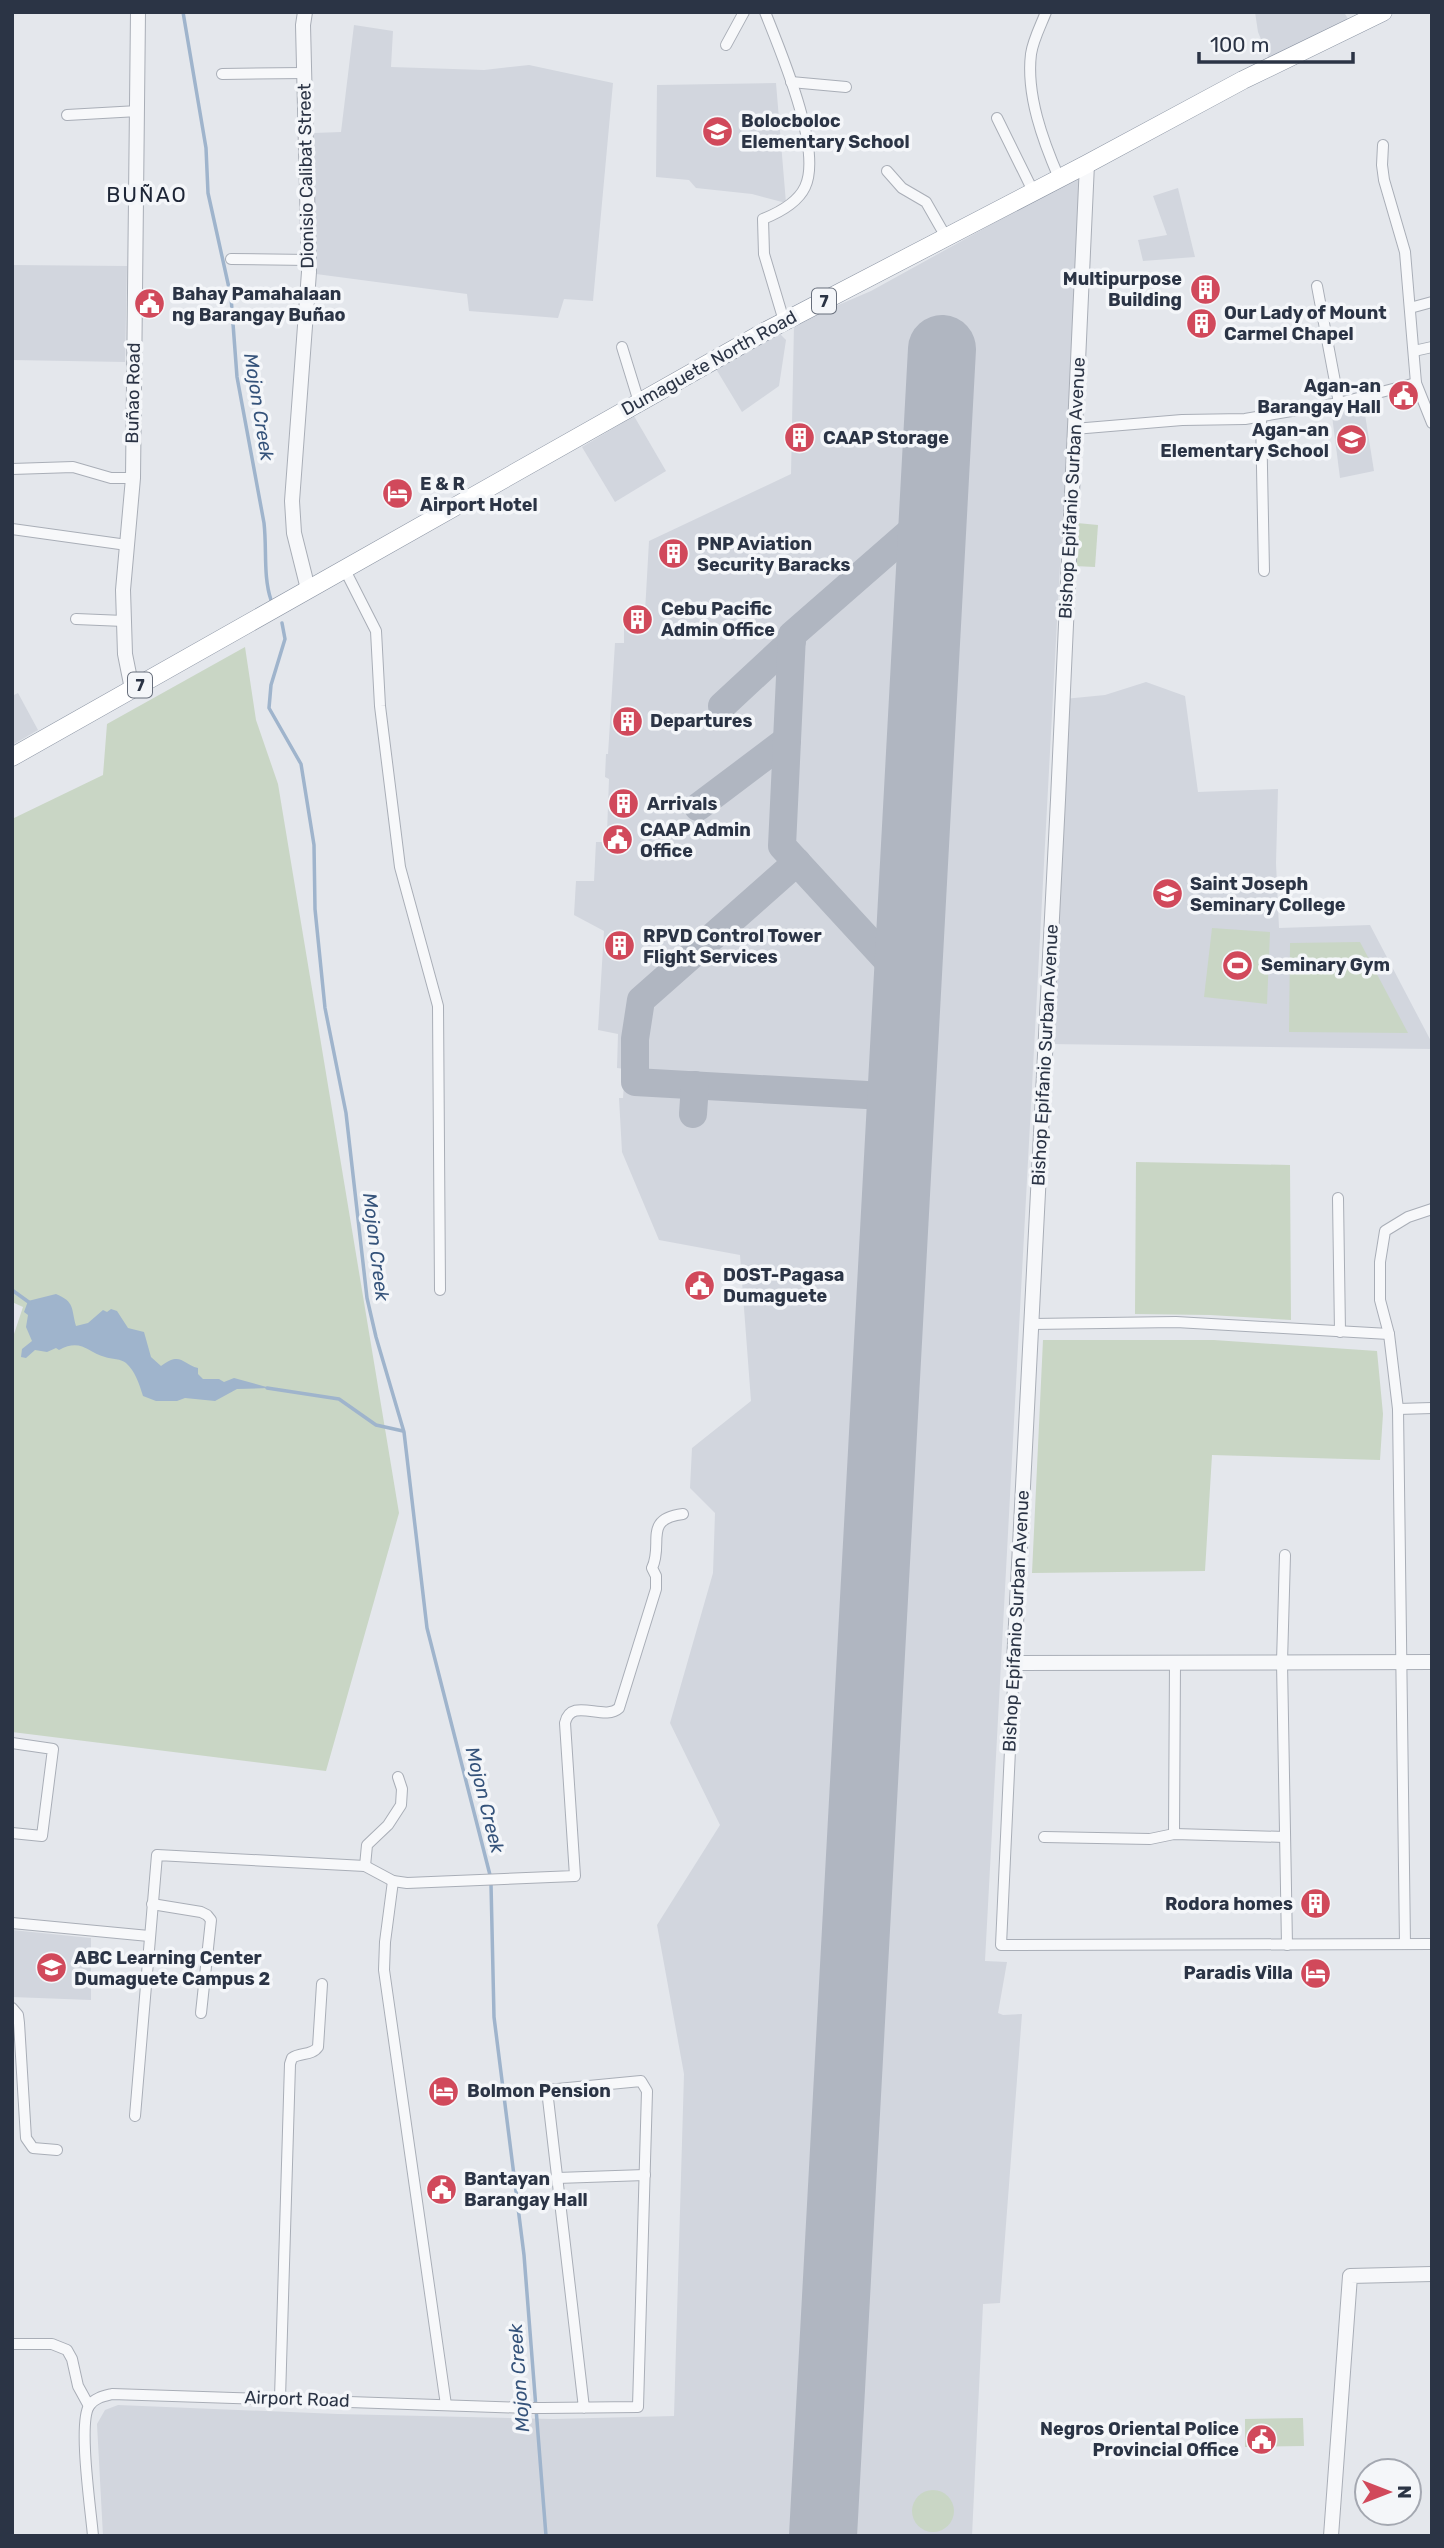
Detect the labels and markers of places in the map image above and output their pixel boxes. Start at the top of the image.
place label: Bolocboloc Elementary School [741,110,910,153]
school or university icon: Bolocboloc Elementary School [701,114,735,148]
place label: Multipurpose Building [1063,268,1182,311]
building icon: Multipurpose Building [1188,272,1222,306]
place label: Bahay Pamahalaan ng Barangay Buñao [172,283,346,326]
public building icon: Bahay Pamahalaan ng Barangay Buñao [132,287,166,321]
place label: Our Lady of Mount Carmel Chapel [1224,302,1387,345]
building icon: Our Lady of Mount Carmel Chapel [1184,306,1218,340]
place label: Agan-an Barangay Hall [1257,375,1381,418]
public building icon: Agan-an Barangay Hall [1387,379,1421,413]
place label: Agan-an Elementary School [1160,419,1329,462]
building icon: CAAP Storage [783,421,817,455]
school or university icon: Agan-an Elementary School [1335,423,1369,457]
place label: CAAP Storage [823,427,949,449]
place label: E & R Airport Hotel [420,473,538,516]
hotel icon: E & R Airport Hotel [380,477,414,511]
place label: PNP Aviation Security Baracks [697,533,851,576]
building icon: PNP Aviation Security Baracks [657,537,691,571]
place label: Cebu Pacific Admin Office [661,598,775,641]
building icon: Cebu Pacific Admin Office [621,602,655,636]
building icon: Departures [610,704,644,738]
place label: Departures [650,710,752,732]
building icon: Arrivals [607,787,641,821]
place label: Arrivals [647,793,717,815]
place label: CAAP Admin Office [640,819,751,862]
public building icon: CAAP Admin Office [600,823,634,857]
place label: Saint Joseph Seminary College [1190,873,1346,916]
school or university icon: Saint Joseph Seminary College [1150,877,1184,911]
place label: RPVD Control Tower Flight Services [643,925,822,968]
building icon: RPVD Control Tower Flight Services [603,929,637,963]
sports icon: Seminary Gym [1221,948,1255,982]
place label: Seminary Gym [1261,954,1390,976]
place label: DOST-Pagasa Dumaguete [723,1264,845,1307]
public building icon: DOST-Pagasa Dumaguete [683,1268,717,1302]
building icon: Rodora homes [1299,1887,1333,1921]
place label: Rodora homes [1165,1893,1293,1915]
place label: ABC Learning Center Dumaguete Campus 2 [74,1947,270,1990]
school or university icon: ABC Learning Center Dumaguete Campus 2 [34,1951,68,1985]
hotel icon: Paradis Villa [1299,1956,1333,1990]
place label: Paradis Villa [1184,1962,1293,1984]
hotel icon: Bolmon Pension [427,2074,461,2108]
place label: Bolmon Pension [467,2080,611,2102]
place label: Bantayan Barangay Hall [464,2168,588,2211]
public building icon: Bantayan Barangay Hall [424,2172,458,2206]
place label: Negros Oriental Police Provincial Office [1040,2418,1239,2461]
public building icon: Negros Oriental Police Provincial Office [1245,2422,1279,2456]

